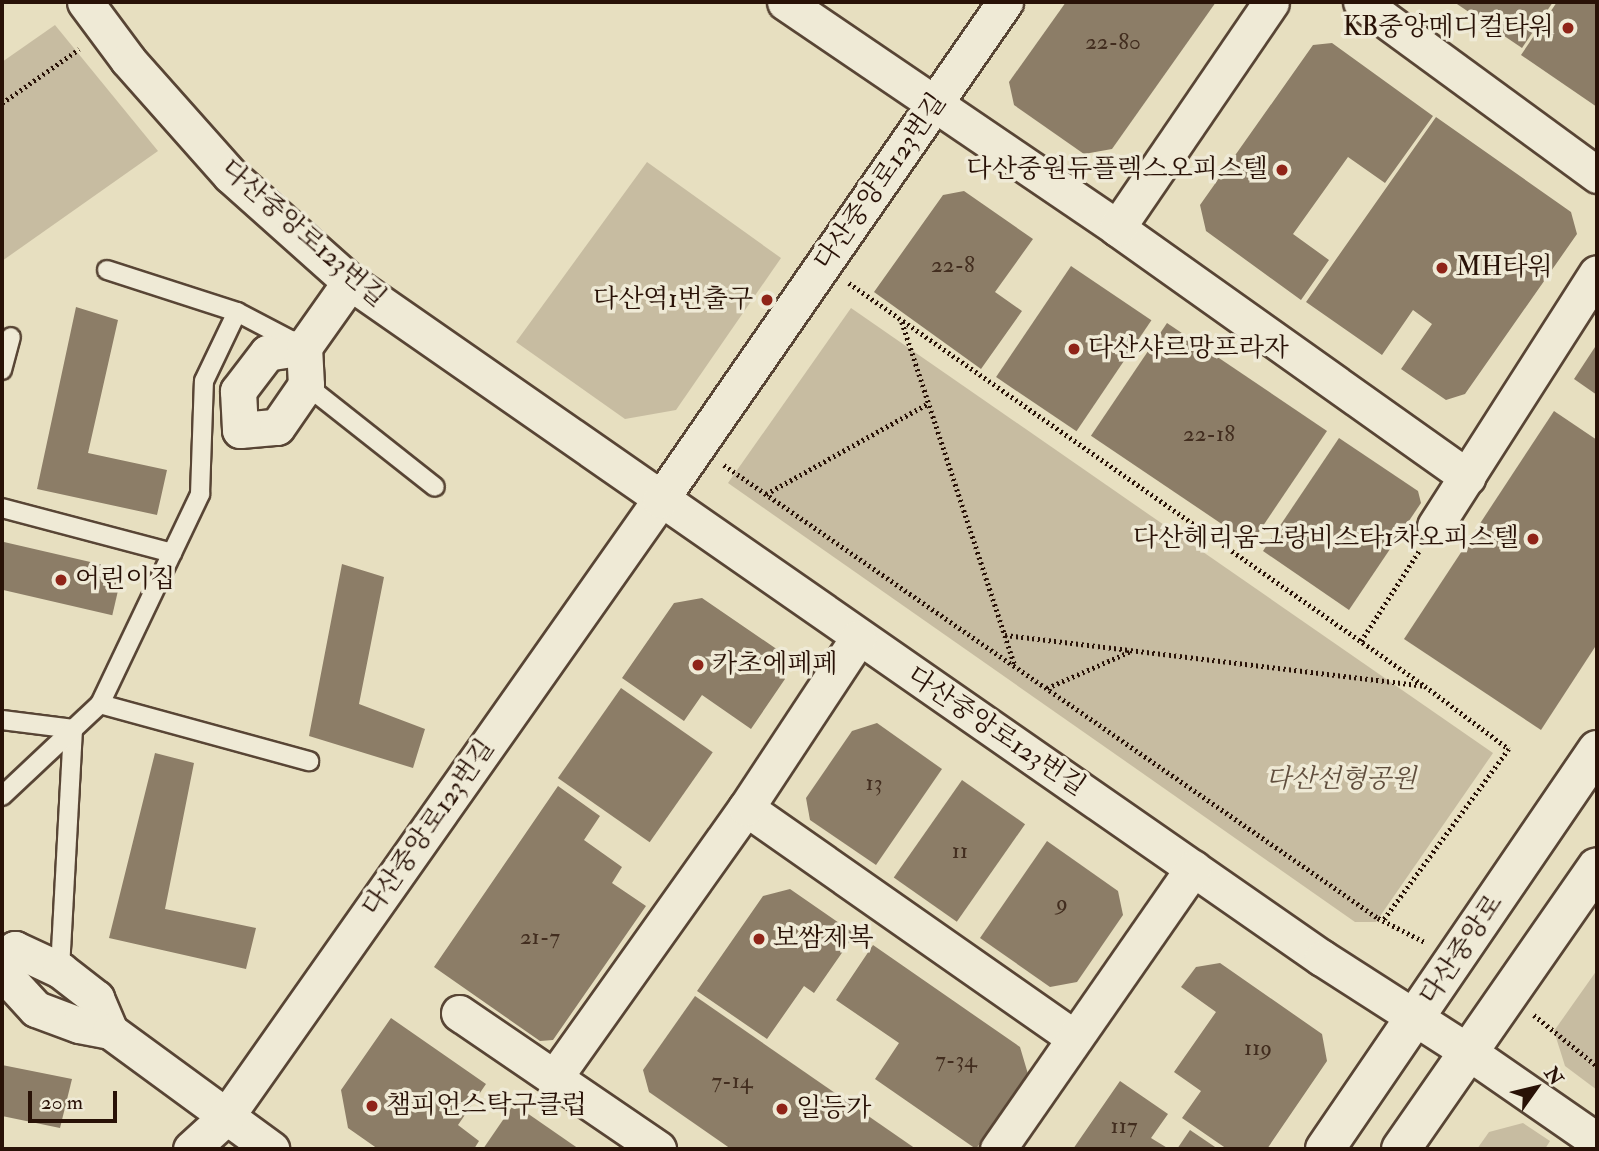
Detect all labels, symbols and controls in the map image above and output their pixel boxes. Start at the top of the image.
place label: KB중앙메디컬타워 [1343,12,1554,44]
marker: KB중앙메디컬타워 [1560,20,1576,36]
house number: 22-80 [1085,28,1141,56]
street label: 다산중앙로123번길 [808,88,954,276]
street label: 다산중앙로123번길 [214,154,392,314]
place label: 다산중원듀플렉스오피스텔 [967,154,1268,186]
marker: 다산중원듀플렉스오피스텔 [1274,162,1290,178]
house number: 22-8 [931,251,975,279]
place label: MH타워 [1456,252,1553,284]
marker: MH타워 [1434,260,1450,276]
place label: 다산역1번출구 [593,284,753,316]
marker: 다산역1번출구 [759,292,775,308]
place label: 다산샤르망프라자 [1088,333,1289,365]
marker: 다산샤르망프라자 [1066,341,1082,357]
house number: 22-18 [1183,420,1235,448]
place label: 다산헤리움그랑비스타1차오피스텔 [1133,523,1519,555]
marker: 다산헤리움그랑비스타1차오피스텔 [1525,531,1541,547]
place label: 어린이집 [75,564,175,596]
marker: 어린이집 [53,572,69,588]
place label: 카초에페페 [712,649,838,681]
marker: 카초에페페 [690,657,706,673]
street label: 다산중앙로123번길 [901,661,1091,803]
street label: 다산중앙로123번길 [356,734,502,922]
park label: 다산선형공원 [1266,764,1416,796]
house number: 13 [865,769,883,797]
house number: 11 [952,837,968,865]
house number: 9 [1056,889,1068,917]
street label: 다산중앙로 [1414,889,1510,1011]
house number: 21-7 [520,923,560,951]
place label: 보쌈제복 [773,923,873,955]
marker: 보쌈제복 [751,931,767,947]
house number: 119 [1244,1034,1272,1062]
house number: 7-34 [935,1046,977,1074]
north arrow [1501,1053,1571,1123]
text: N [1539,1062,1568,1090]
house number: 7-14 [712,1067,752,1095]
scale bar [32,1078,121,1122]
text: 20 m [41,1089,83,1116]
place label: 챔피언스탁구클럽 [386,1090,587,1122]
place label: 일등가 [796,1093,871,1125]
marker: 챔피언스탁구클럽 [364,1098,380,1114]
marker: 일등가 [774,1101,790,1117]
house number: 117 [1111,1112,1137,1140]

